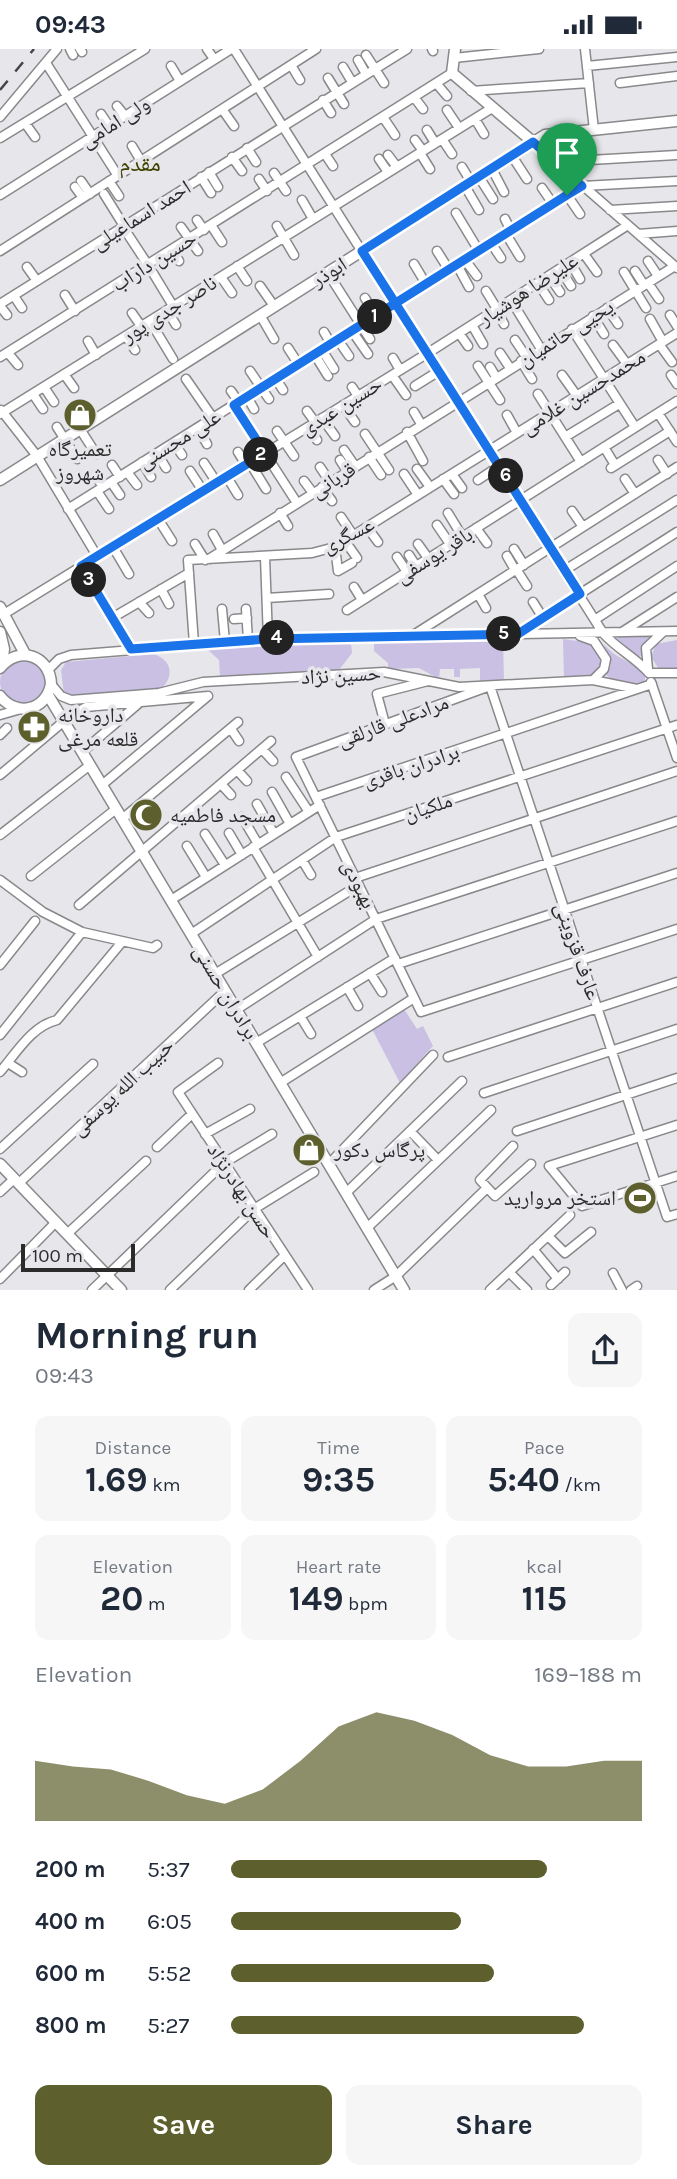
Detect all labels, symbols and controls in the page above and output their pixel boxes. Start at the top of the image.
text: 09:43 [35,9,106,40]
street label: ولی امامی [76,91,155,154]
pin [537,123,597,195]
icon: arrive [548,134,586,172]
district label: مقدم [119,150,161,179]
street label: احمد اسماعیلی [87,175,196,256]
street label: حسین داراب [107,226,201,297]
street label: علیرضا هوشیار [473,248,583,331]
street label: ابوذر [306,252,351,293]
street label: ناصر جدی پور [116,270,221,348]
street label: یحیی حاتمیان [514,294,619,373]
pin: 1 [358,299,392,335]
text: 1 [371,305,378,327]
street label: محمدحسین غلامی [517,344,650,441]
street label: حسین عبدی [296,372,387,441]
shop icon: تعمیرگاه شهروز [61,396,99,434]
street label: علی محسنی [133,404,226,475]
place label: تعمیرگاه شهروز [48,437,112,485]
pin: 2 [244,437,278,473]
text: 2 [255,443,266,465]
street label: قربانی [306,457,361,504]
pin: 6 [489,459,524,493]
text: 6 [500,464,511,486]
street label: عسگری [318,512,379,558]
street label: باقر یوسفی [391,522,478,589]
pin: 3 [72,563,106,597]
text: 3 [83,568,94,590]
pin: 5 [486,617,522,651]
pin: 4 [260,621,294,655]
text: 5 [498,622,509,644]
text: 4 [271,626,282,648]
street label: حسین نژاد [300,661,382,690]
street label: مرادعلی قارلقی [334,690,452,753]
place label: داروخانه قلعه مرغی [58,703,138,752]
pharmacy icon: داروخانه قلعه مرغی [15,708,53,746]
street label: برادران باقری [360,739,462,793]
street label: ملکیان [401,788,455,826]
mosque icon: مسجد فاطمیه [127,796,165,834]
place label: مسجد فاطمیه [170,803,276,827]
street label: بهبودی [337,856,381,912]
street label: عارف قزوینی [549,899,606,1004]
street label: برادران حسنی [188,940,264,1044]
street label: حبیب الله یوسفی [66,1033,179,1141]
shop icon: پرگاس دکور [290,1131,328,1169]
place label: پرگاس دکور [333,1138,425,1163]
street label: حسن بهادرنژاد [202,1139,282,1244]
sports icon: استخر مروارید [621,1179,659,1217]
place label: استخر مروارید [504,1186,616,1210]
scale bar [21,1241,135,1273]
text: 100 m [32,1245,83,1267]
text: Morning run [35,1313,259,1358]
button: share [568,1313,642,1387]
text: 09:43 [35,1362,94,1389]
text: Distance [94,1437,171,1459]
text: Time [317,1437,360,1459]
text: Pace [524,1437,564,1459]
text: 1.69 [85,1459,148,1500]
text: 9:35 [302,1459,375,1500]
text: 5:40 [487,1459,560,1500]
text: km [148,1474,181,1496]
text: /km [560,1474,601,1496]
text: Elevation [93,1556,173,1578]
text: Heart rate [296,1556,381,1578]
text: kcal [526,1556,562,1578]
text: 20 [100,1578,143,1619]
text: 149 [289,1578,343,1619]
text: 115 [522,1578,567,1619]
text: m [143,1593,166,1615]
text: bpm [343,1593,388,1615]
text: Elevation [35,1661,132,1688]
text: 169–188 m [534,1661,642,1688]
text: 200 m [35,1856,106,1883]
text: 5:37 [147,1856,190,1883]
text: 400 m [35,1908,105,1935]
text: 6:05 [147,1908,192,1935]
text: 600 m [35,1960,106,1987]
text: 5:52 [147,1960,192,1987]
text: 800 m [35,2012,107,2039]
text: 5:27 [147,2012,189,2039]
button: Save [35,2085,332,2165]
button: Share [346,2085,642,2165]

